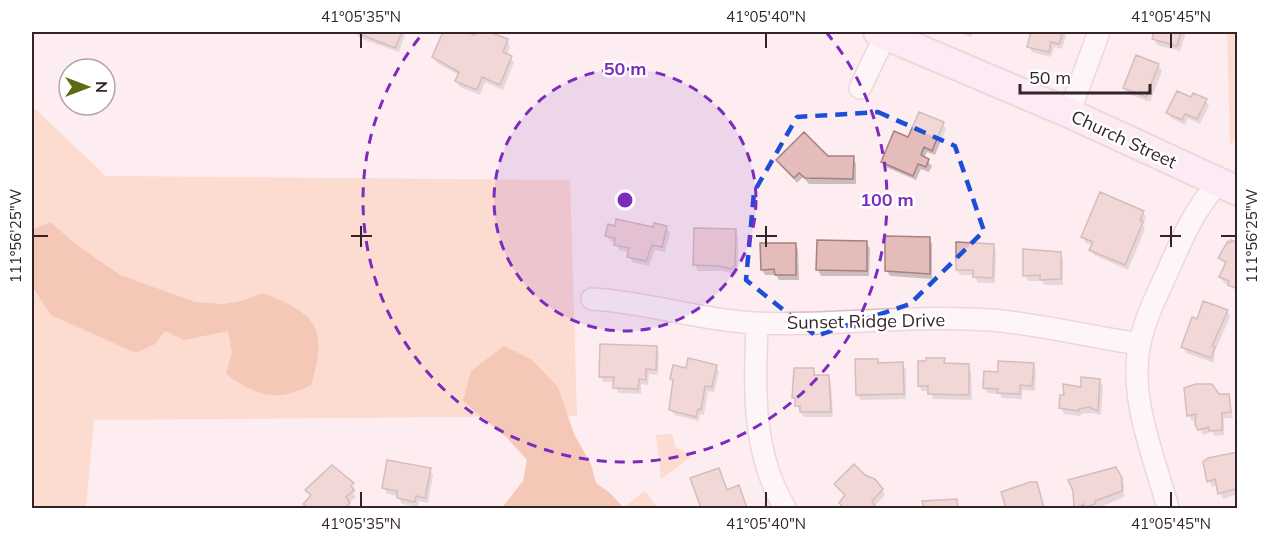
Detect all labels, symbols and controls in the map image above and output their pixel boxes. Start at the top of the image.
text: 41°05'35"N [321,7,401,26]
text: 41°05'40"N [726,7,806,26]
text: 41°05'45"N [1131,7,1211,26]
north arrow [57,57,117,117]
text: 50 m [604,57,646,80]
scale bar [1020,57,1150,95]
text: 50 m [1029,66,1071,89]
text: N [92,81,112,93]
street label: Church Street [1068,105,1180,173]
text: 111°56'25"W [6,188,25,283]
text: 100 m [860,188,914,211]
text: 111°56'25"W [1242,188,1261,283]
centre of rings [615,190,635,210]
street label: Sunset Ridge Drive [787,308,945,334]
text: 41°05'35"N [321,514,401,533]
text: 41°05'40"N [726,514,806,533]
text: 41°05'45"N [1131,514,1211,533]

